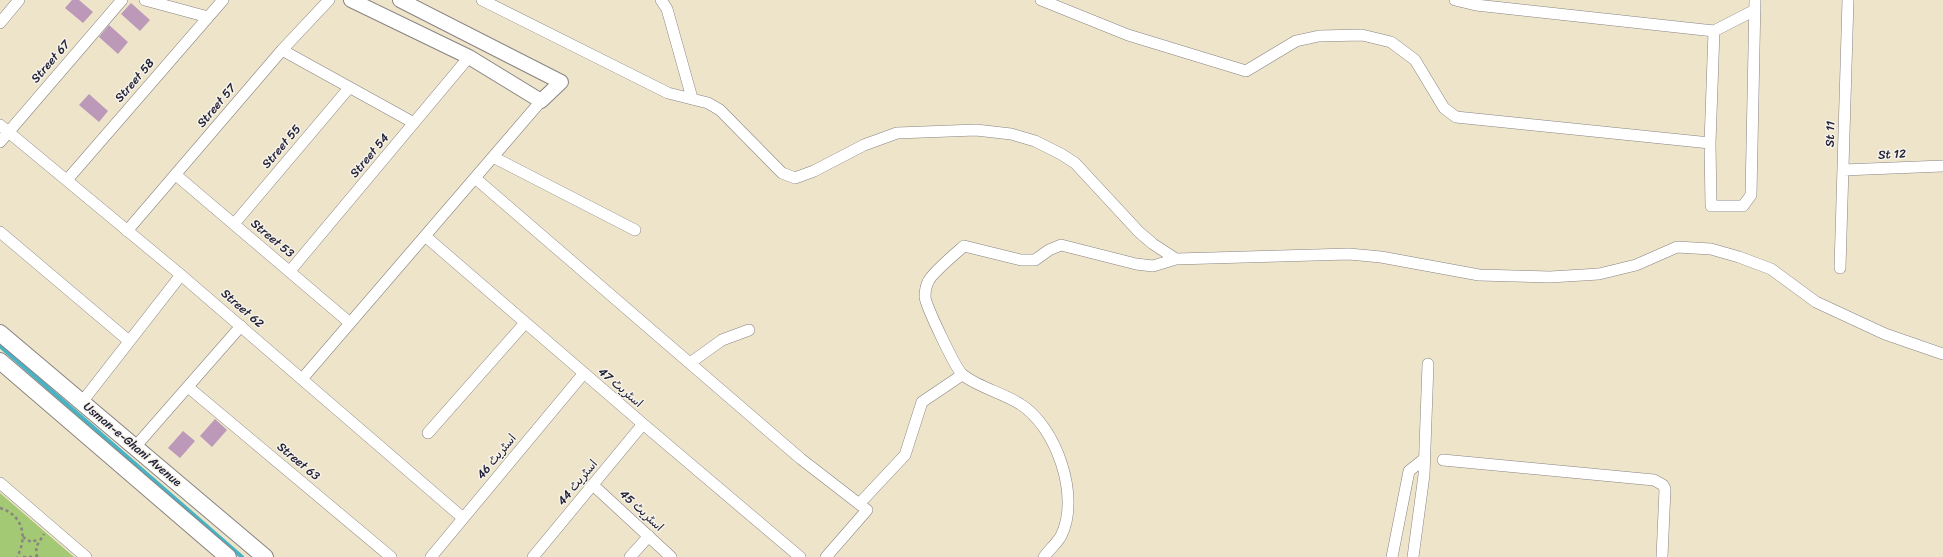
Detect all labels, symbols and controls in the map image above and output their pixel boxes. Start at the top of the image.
street label: Street 67 [29,38,73,86]
street label: Street 58 [112,56,158,106]
street label: Street 57 [195,81,239,131]
street label: St 11 [1823,121,1839,147]
street label: Street 55 [260,122,304,172]
street label: Street 54 [348,131,392,181]
street label: St 12 [1878,147,1906,163]
street label: Street 53 [247,217,297,261]
street label: Street 62 [218,287,266,331]
street label: اسٹریٹ 47 [595,365,645,411]
street label: Usman-e-Ghani Avenue [80,400,184,490]
street label: اسٹریٹ 46 [474,432,520,482]
street label: Street 63 [274,440,322,484]
street label: اسٹریٹ 44 [555,457,601,509]
street label: اسٹریٹ 45 [616,487,666,535]

